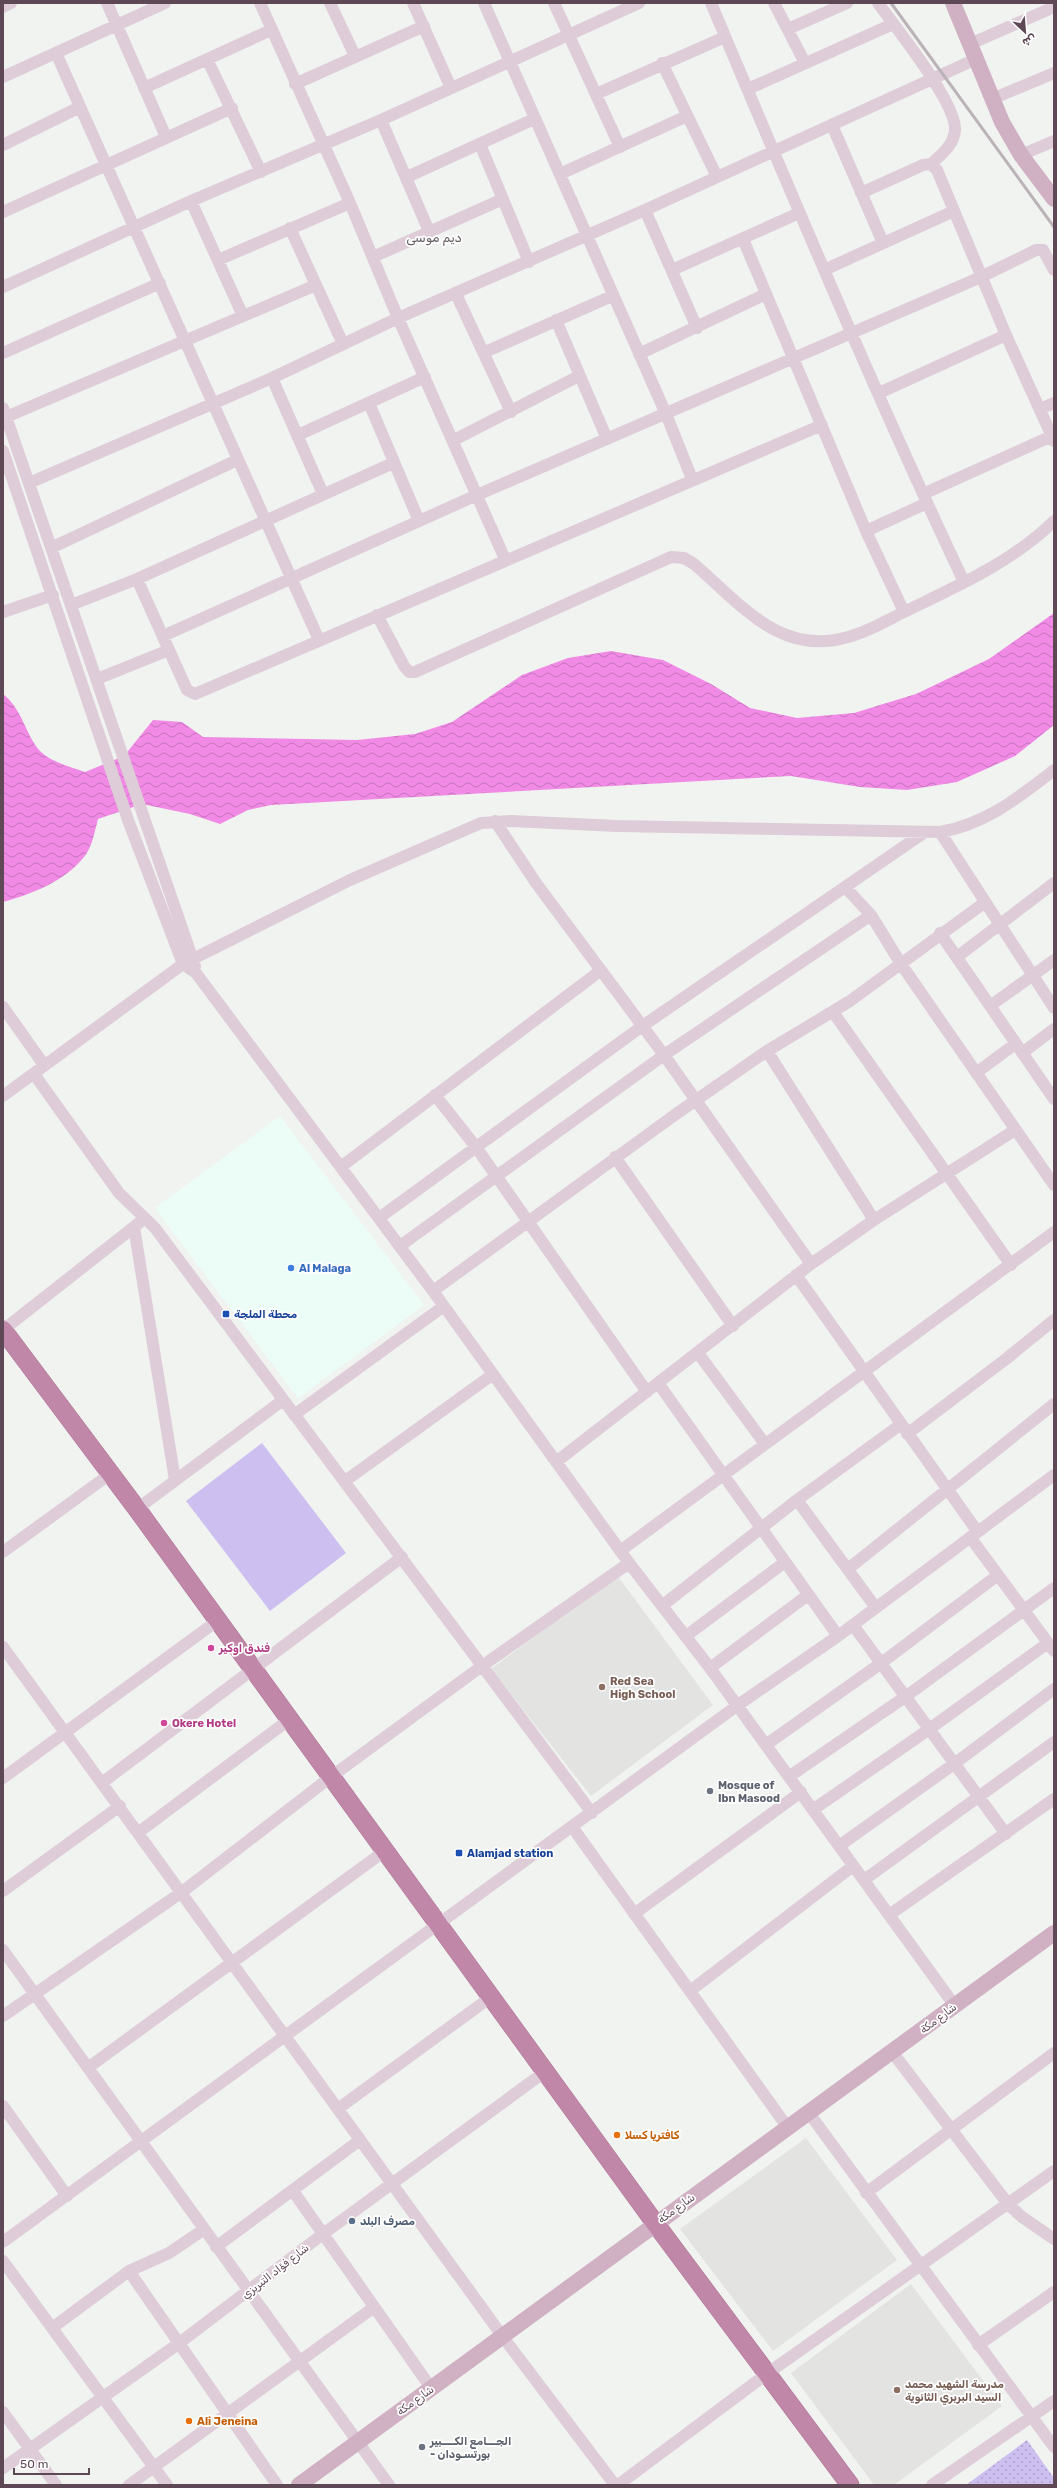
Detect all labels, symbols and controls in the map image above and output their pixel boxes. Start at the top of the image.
north arrow [1005,12,1045,52]
text: ش [1020,32,1038,49]
district label: ديم موسى [406,230,462,246]
place label: Al Malaga [299,1262,351,1275]
marker: Al Malaga [286,1263,296,1273]
place label: محطة الملجة [234,1308,297,1321]
marker: محطة الملجة [221,1309,231,1319]
place label: فندق اوكير [218,1642,270,1655]
marker: فندق اوكير [206,1643,216,1653]
place label: Red Sea High School [610,1675,675,1701]
marker: Red Sea High School [597,1682,607,1692]
place label: Okere Hotel [172,1717,236,1730]
marker: Okere Hotel [159,1718,169,1728]
place label: Mosque of Ibn Masood [718,1779,780,1805]
marker: Mosque of Ibn Masood [705,1786,715,1796]
place label: Alamjad station [467,1847,553,1860]
marker: Alamjad station [454,1848,464,1858]
street label: شارع مكة [917,2000,960,2038]
place label: كافتريا كسلا [625,2129,680,2142]
marker: كافتريا كسلا [612,2130,622,2140]
street label: شارع مكة [655,2191,698,2228]
place label: مصرف البلد [360,2215,415,2228]
marker: مصرف البلد [347,2216,357,2226]
street label: شارع فؤاد التبريزي [239,2241,313,2303]
place label: مدرسة الشهيد محمد السيد البربري الثانوية [905,2378,1004,2405]
street label: شارع مكة [394,2383,437,2420]
marker: مدرسة الشهيد محمد السيد البربري الثانوية [892,2385,902,2395]
place label: Ali Jeneina [197,2415,258,2428]
marker: Ali Jeneina [184,2416,194,2426]
place label: الجـــامع الكــــبير - بورتسـودان [429,2435,511,2461]
marker: الجـــامع الكــــبير - بورتسـودان [417,2442,427,2452]
scale bar [14,2450,89,2476]
text: 50 m [20,2457,48,2471]

